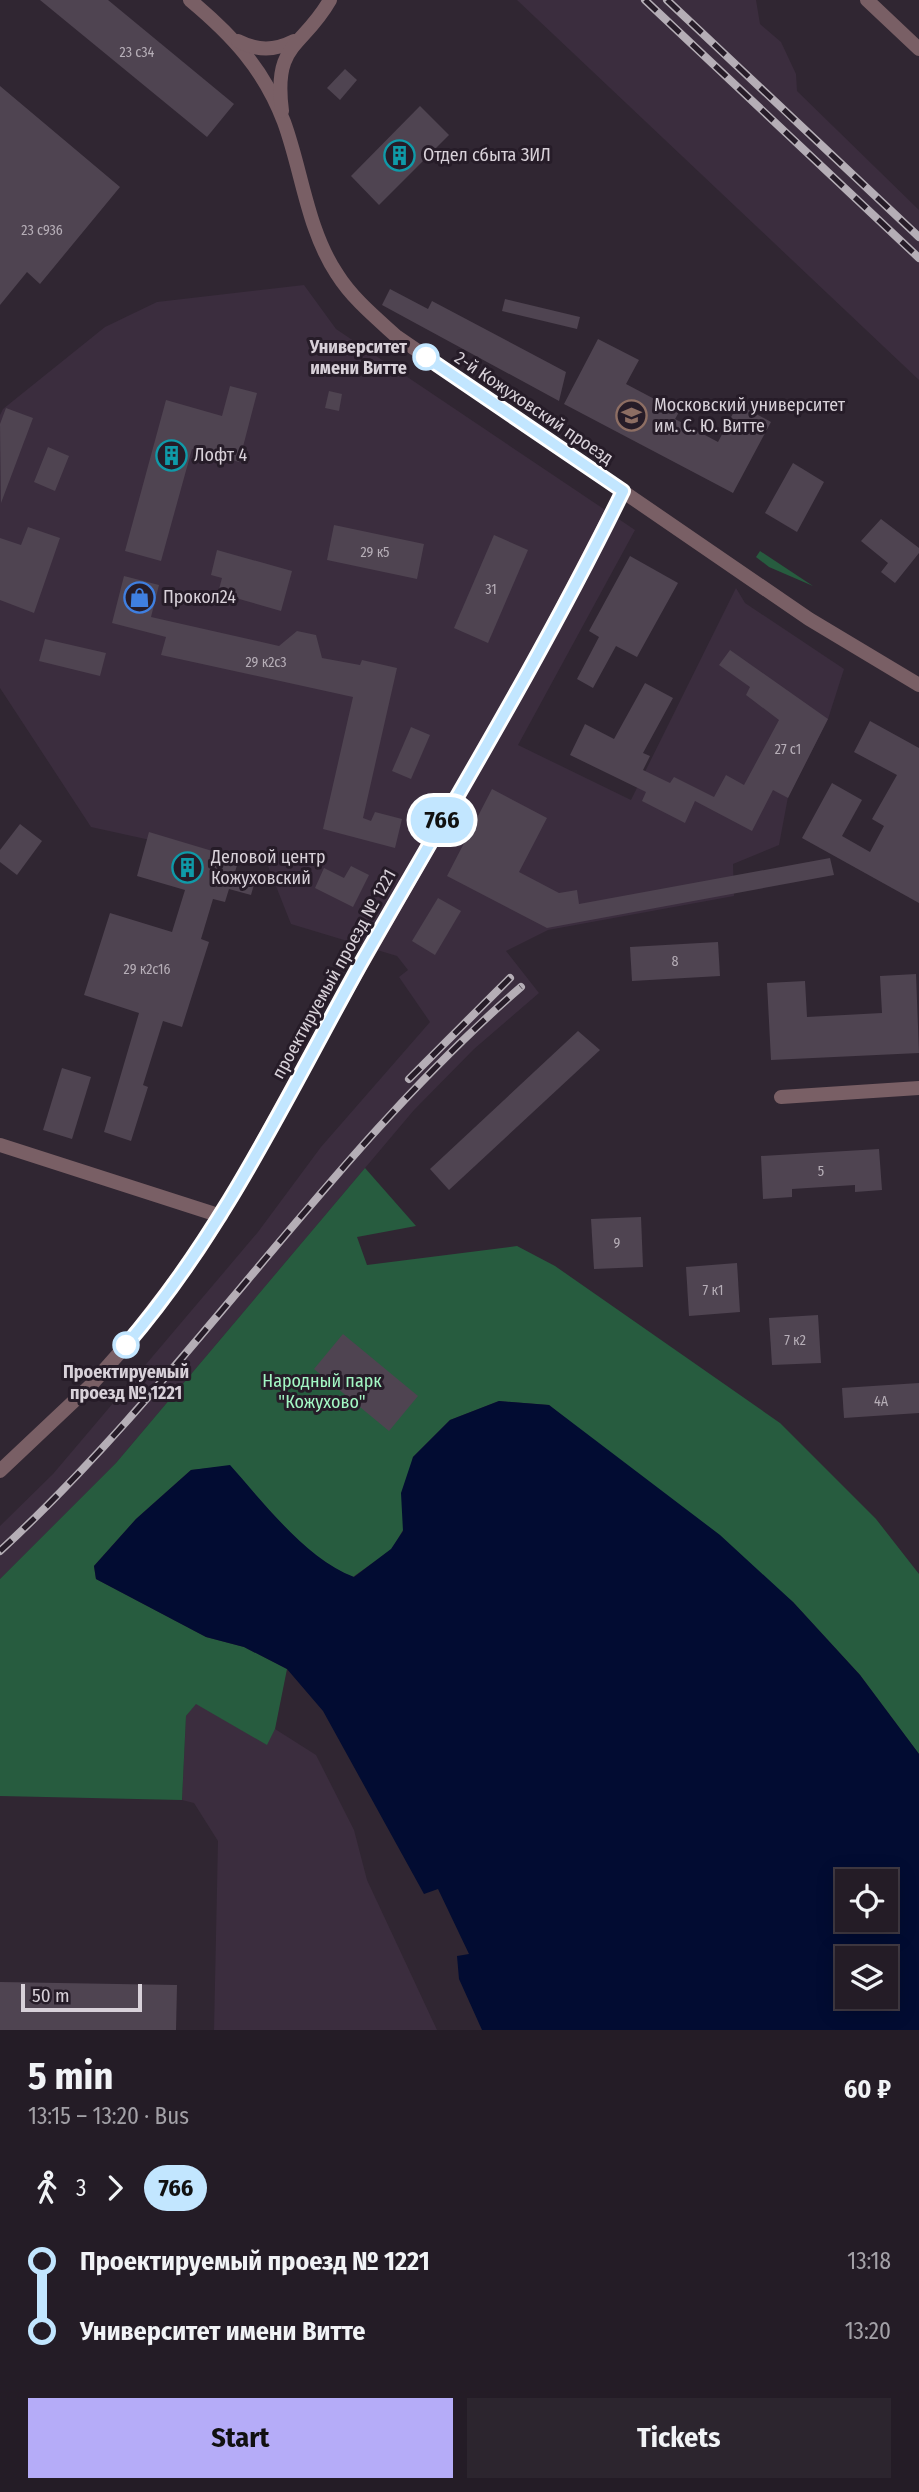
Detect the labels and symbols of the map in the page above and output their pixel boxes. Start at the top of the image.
house number: 23 с34 [120,44,155,61]
building icon: Отдел сбыта ЗИЛ [383,138,417,172]
place label: Отдел сбыта ЗИЛ [423,144,551,166]
house number: 23 с936 [21,222,63,239]
place label: Университет имени Витте [309,336,407,379]
marker: Университет имени Витте [413,344,439,370]
street label: 2-й Кожуховский проезд [451,347,617,469]
place label: Московский университет им. С. Ю. Витте [654,394,846,437]
school or university icon: Московский университет им. С. Ю. Витте [614,398,648,432]
building icon: Лофт 4 [154,438,188,472]
place label: Лофт 4 [194,444,247,466]
house number: 29 к5 [360,544,390,561]
shop icon: Прокол24 [123,580,157,614]
house number: 31 [485,581,497,598]
place label: Прокол24 [163,586,236,608]
house number: 29 к2с3 [246,654,286,671]
house number: 27 с1 [775,741,801,758]
line badge: 766 [402,797,482,843]
place label: Деловой центр Кожуховский [210,846,326,889]
building icon: Деловой центр Кожуховский [171,850,205,884]
street label: проектируемый проезд № 1221 [267,865,401,1083]
house number: 8 [672,953,679,970]
house number: 29 к2с16 [124,961,170,978]
house number: 5 [818,1163,824,1180]
house number: 9 [614,1235,621,1252]
house number: 7 к1 [703,1282,723,1299]
marker: Проектируемый проезд № 1221 [113,1332,139,1358]
house number: 7 к2 [784,1332,806,1349]
place label: Проектируемый проезд № 1221 [63,1361,189,1404]
park label: Народный парк "Кожухово" [262,1370,382,1413]
house number: 4А [874,1393,889,1410]
scale bar [21,1981,142,2013]

